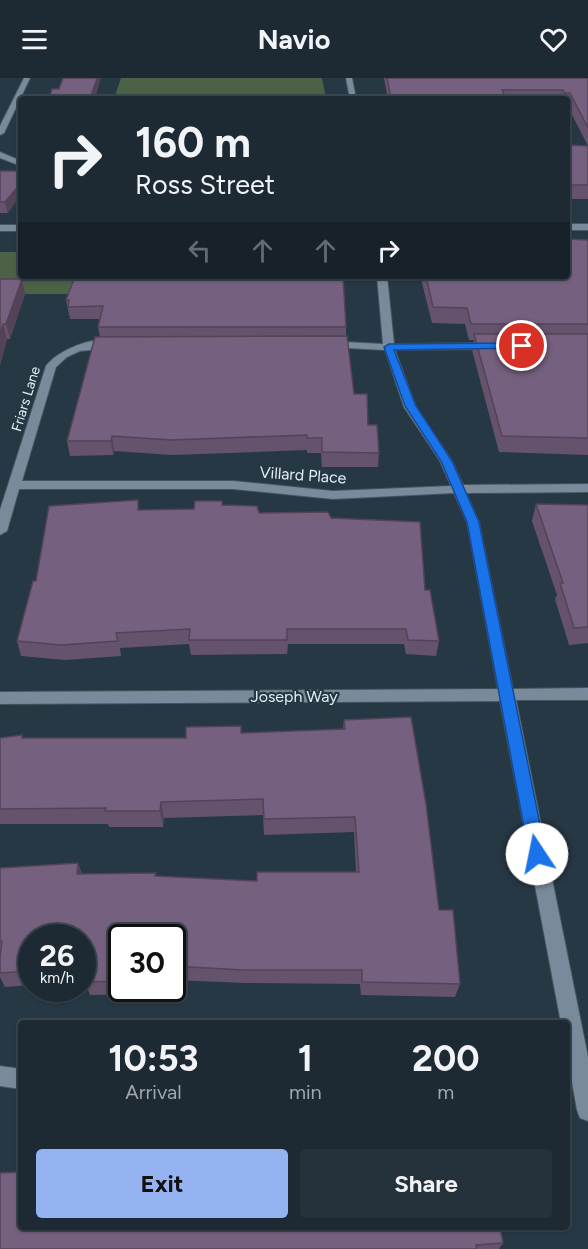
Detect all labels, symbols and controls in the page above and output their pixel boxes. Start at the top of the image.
icon: menu [18,23,51,56]
text: Navio [258,23,330,56]
icon: heart [537,23,570,56]
text: 160 m [135,117,251,168]
icon: right [36,120,114,198]
text: Ross Street [135,168,275,201]
icon: left [183,234,216,267]
icon: ahead [246,234,279,267]
icon: ahead [309,234,342,267]
icon: right [372,234,405,267]
pin [496,320,547,371]
icon: arrive [505,329,538,362]
street label: Friars Lane [8,364,44,434]
street label: Villard Place [259,462,347,488]
street label: Joseph Way [250,687,338,706]
position arrow [505,822,569,886]
speed limit sign: 30 [108,924,186,1002]
text: 26 [40,937,74,974]
text: km/h [40,969,74,987]
text: 10:53 [108,1037,199,1080]
text: 1 [298,1037,313,1080]
text: 200 [412,1037,480,1080]
text: Arrival [125,1080,182,1104]
text: min [289,1080,322,1104]
text: m [437,1080,454,1104]
button: Exit [36,1149,288,1218]
button: Share [300,1149,552,1218]

